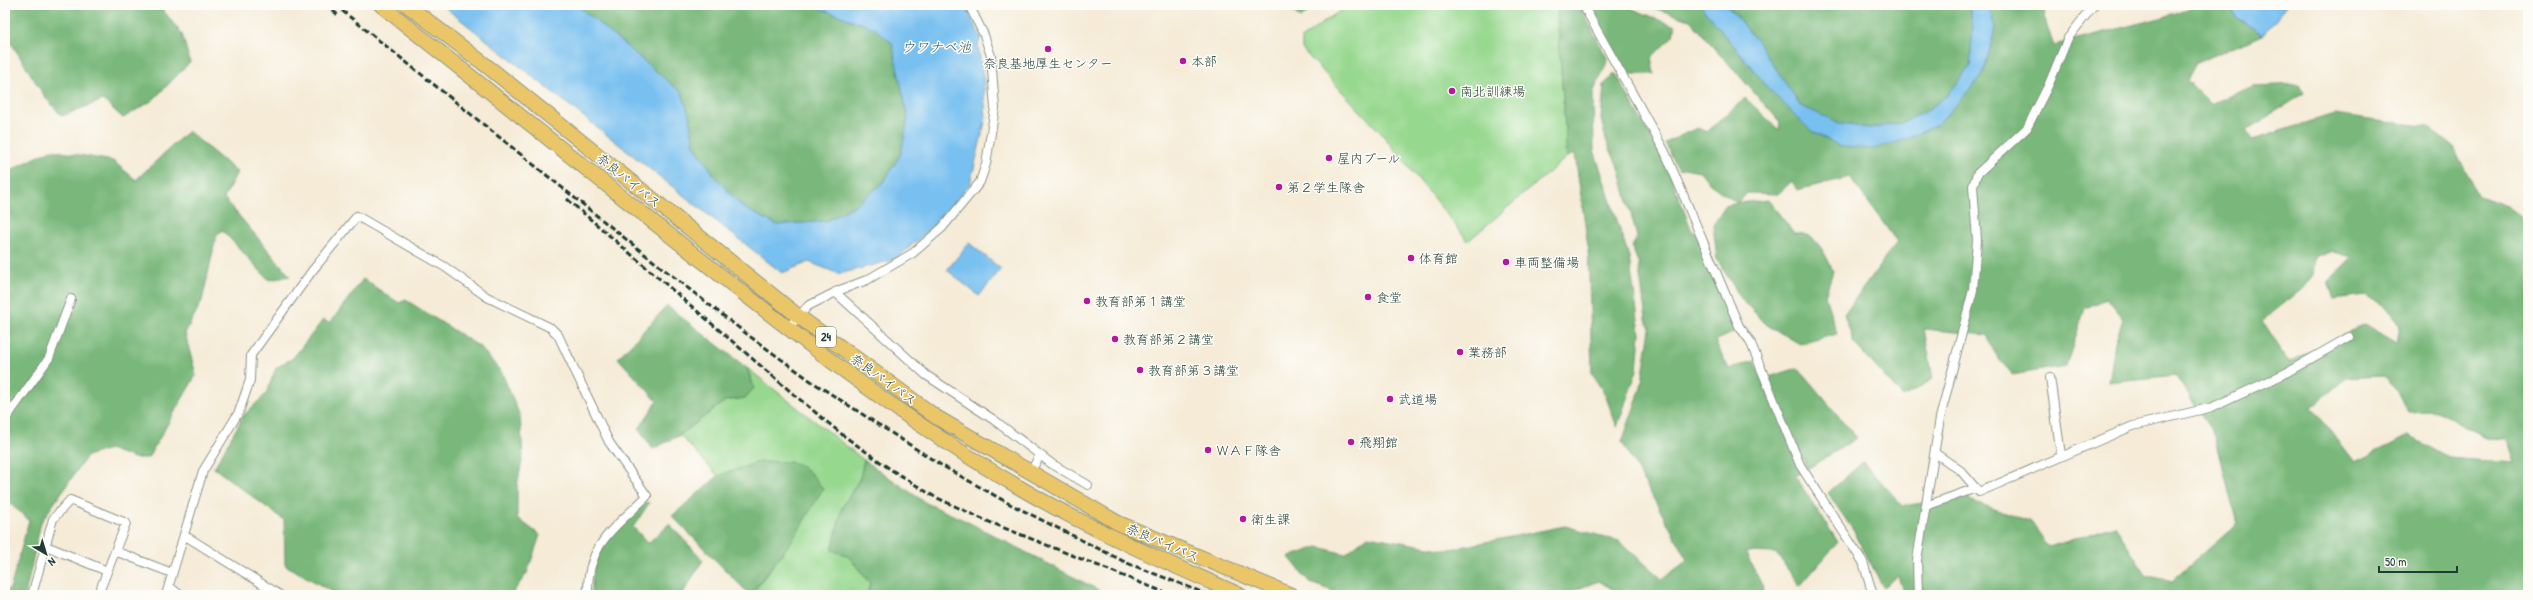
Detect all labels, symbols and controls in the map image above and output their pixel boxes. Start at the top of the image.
water label: ウワナベ池 [901,37,972,56]
marker: 奈良基地厚生センター [1043,44,1053,54]
place label: 本部 [1191,52,1217,70]
place label: 奈良基地厚生センター [983,54,1113,72]
marker: 本部 [1178,56,1188,66]
place label: 南北訓練場 [1460,82,1525,100]
marker: 南北訓練場 [1447,86,1457,96]
street label: 奈良バイパス [593,149,665,211]
place label: 屋内プール [1337,149,1400,167]
marker: 屋内プール [1324,153,1334,163]
place label: 第２学生隊舎 [1287,178,1365,196]
marker: 第２学生隊舎 [1274,182,1284,192]
place label: 体育館 [1419,249,1458,267]
marker: 体育館 [1406,253,1416,263]
place label: 車両整備場 [1514,253,1579,271]
marker: 車両整備場 [1501,257,1511,267]
place label: 食堂 [1376,288,1402,306]
place label: 教育部第１講堂 [1095,292,1186,310]
marker: 食堂 [1363,292,1373,302]
marker: 教育部第１講堂 [1082,296,1092,306]
road number: 24 [816,327,836,347]
place label: 教育部第２講堂 [1123,330,1214,348]
marker: 教育部第２講堂 [1110,334,1120,344]
place label: 業務部 [1468,343,1507,361]
marker: 業務部 [1455,347,1465,357]
street label: 奈良バイパス [847,349,921,409]
place label: 教育部第３講堂 [1148,361,1239,379]
marker: 教育部第３講堂 [1135,365,1145,375]
place label: 武道場 [1398,390,1437,408]
marker: 武道場 [1385,394,1395,404]
place label: 飛翔館 [1359,433,1398,451]
marker: 飛翔館 [1346,437,1356,447]
place label: ＷＡＦ隊舎 [1216,441,1281,459]
marker: ＷＡＦ隊舎 [1203,445,1213,455]
place label: 衛生課 [1251,510,1290,528]
marker: 衛生課 [1238,514,1248,524]
street label: 奈良バイパス [1124,519,1202,565]
north arrow [26,534,66,574]
scale bar [2379,548,2457,574]
text: 50 m [2385,553,2406,570]
text: N [45,555,59,569]

